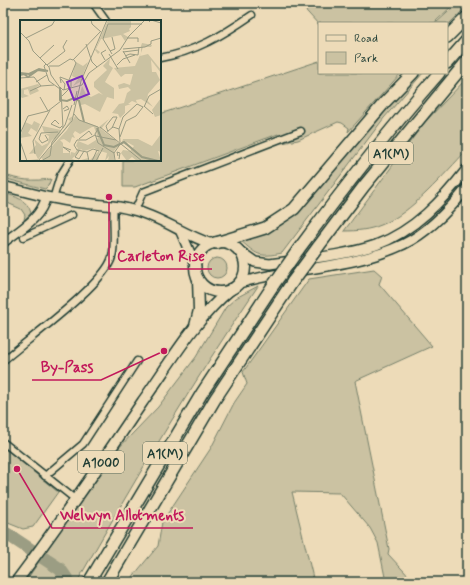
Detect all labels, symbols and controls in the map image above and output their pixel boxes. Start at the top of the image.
inset map [20,20,161,161]
legend [318,22,448,74]
text: Road [354,31,378,47]
text: Park [354,51,378,67]
road number: A1(M) [369,142,413,164]
callout: Carleton Rise [109,242,212,269]
text: Carleton Rise [117,247,205,267]
callout: By-Pass [32,353,101,380]
text: By-Pass [41,358,93,378]
road number: A1(M) [143,442,187,464]
road number: A1000 [78,451,124,473]
callout: Welwyn Allotments [52,501,193,528]
text: Welwyn Allotments [59,506,184,526]

